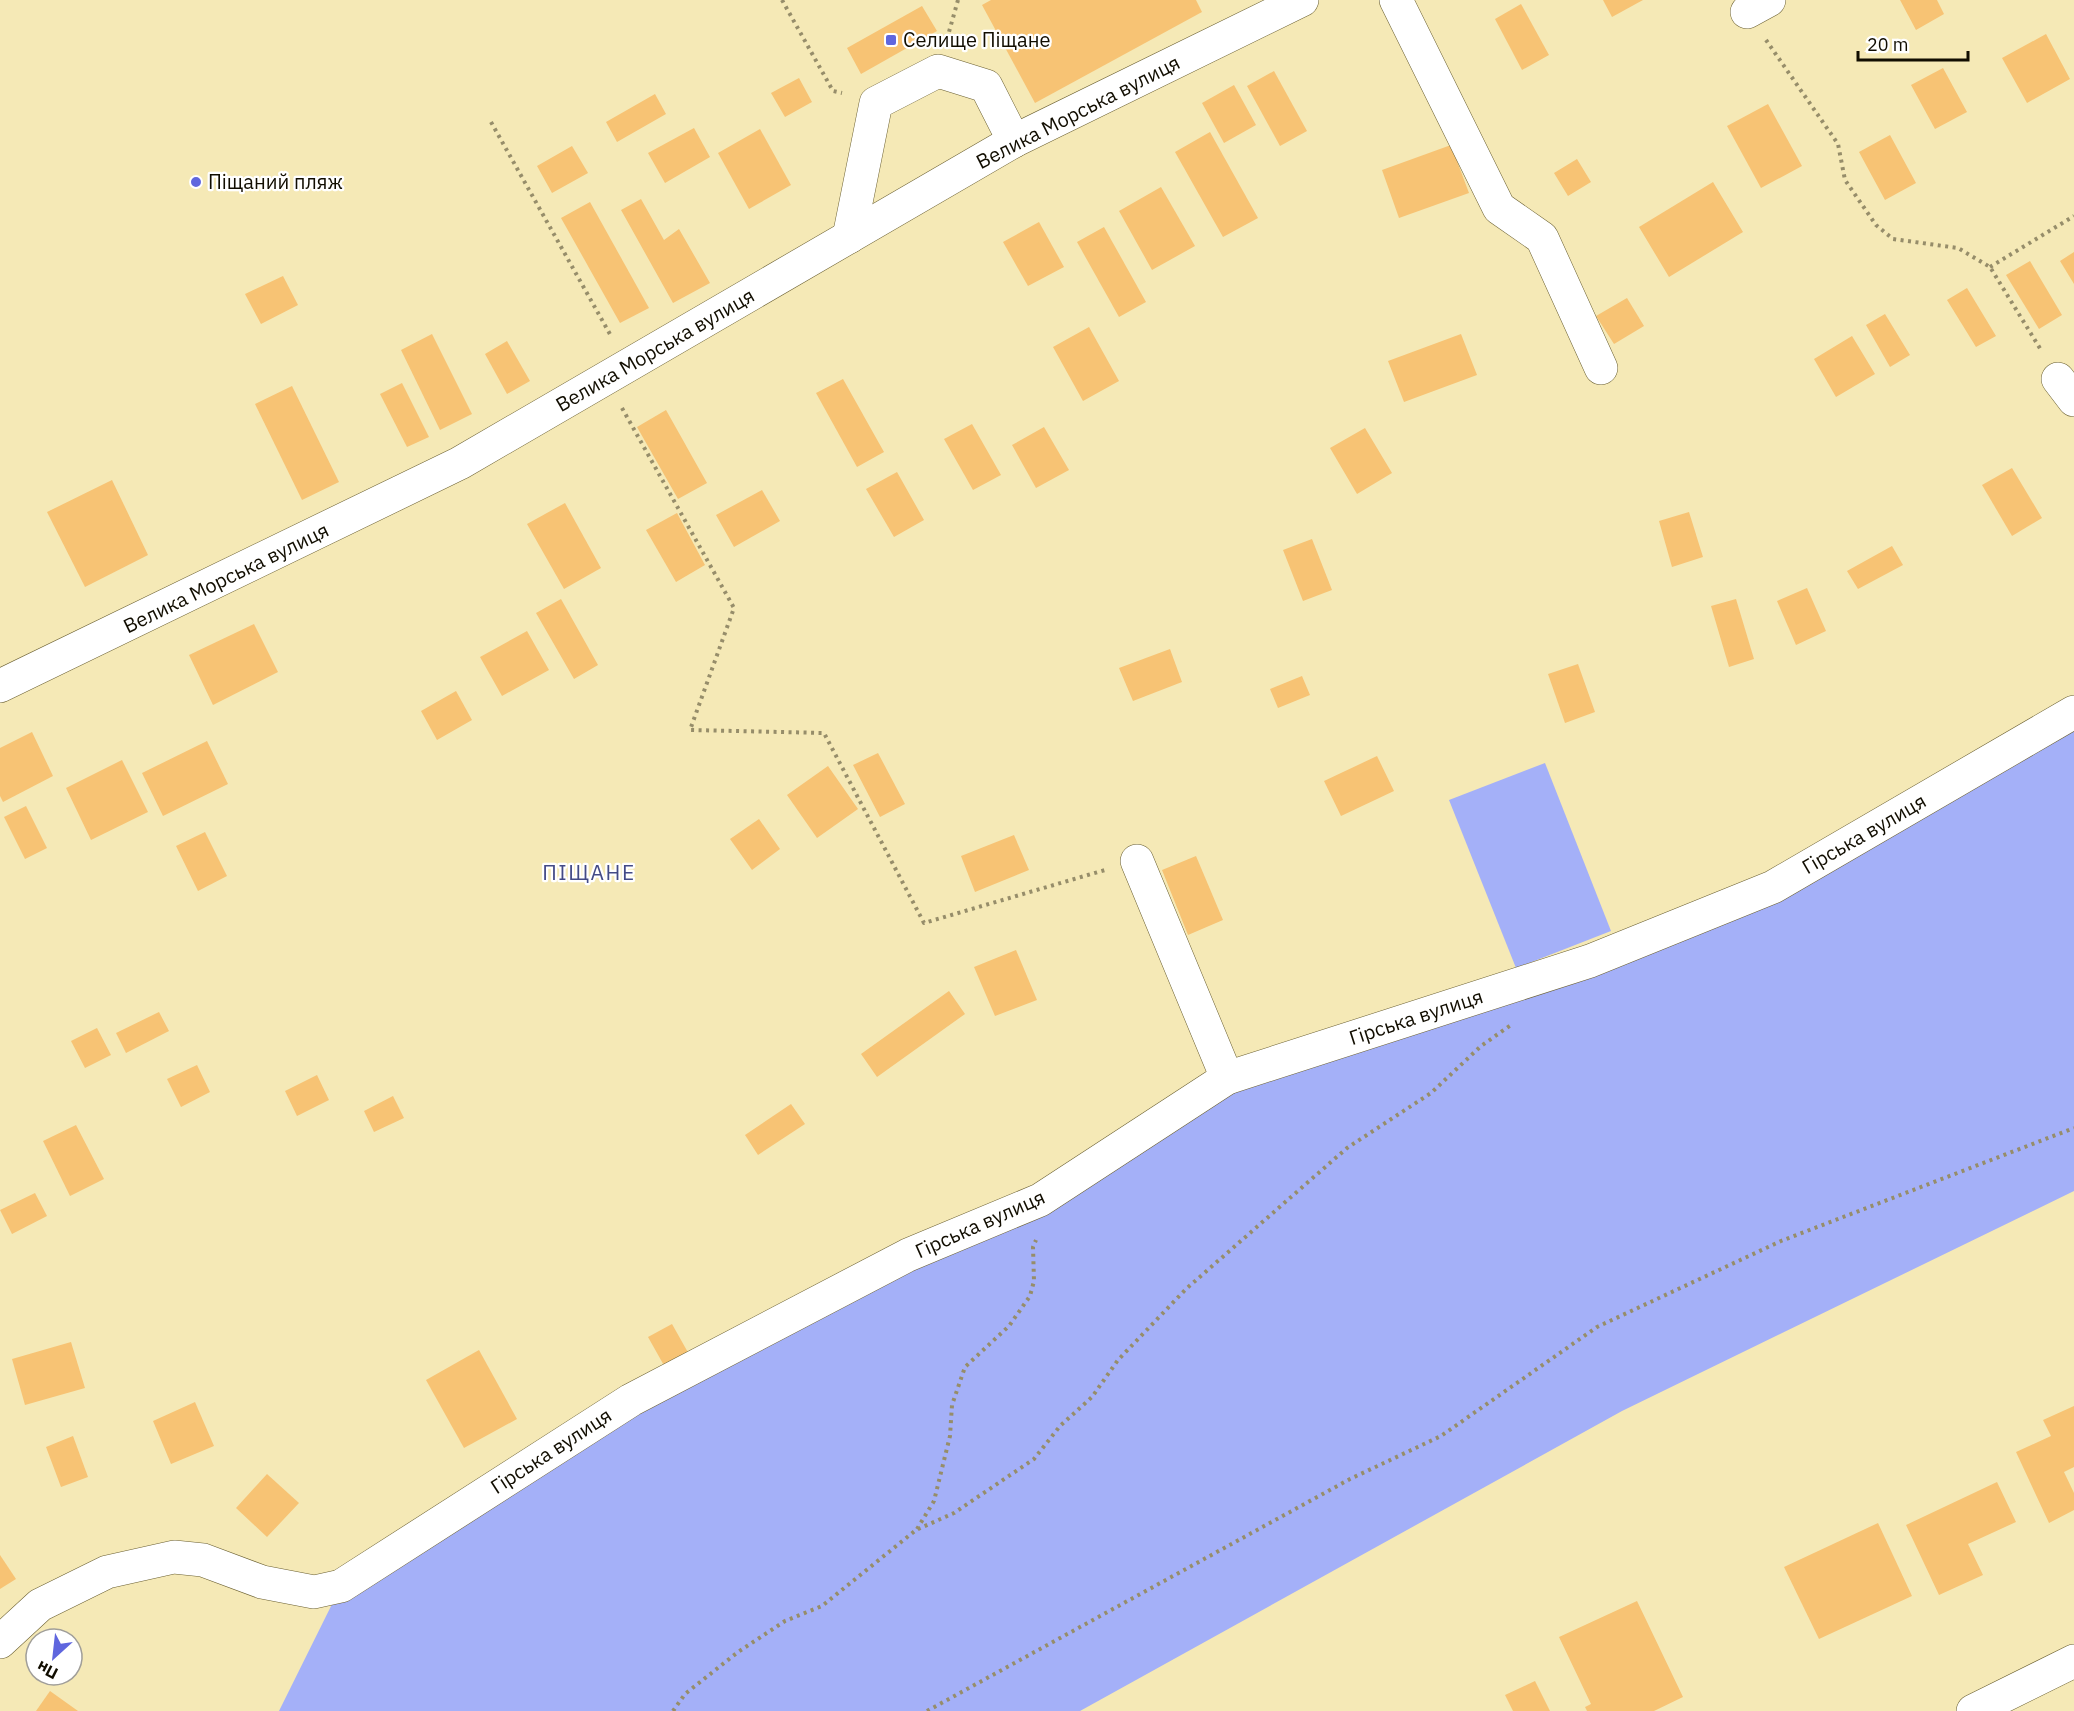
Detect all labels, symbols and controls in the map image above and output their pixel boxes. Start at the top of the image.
scale bar [1858,24,1968,62]
place label: Селище Піщане [903,26,1050,53]
marker: Селище Піщане [884,33,898,47]
text: 20 m [1867,33,1909,56]
street label: Велика Морська вулиця [971,48,1184,175]
place label: Піщаний пляж [208,168,343,195]
marker: Піщаний пляж [189,175,203,189]
street label: Велика Морська вулиця [550,282,759,418]
street label: Велика Морська вулиця [119,516,333,639]
street label: Гірська вулиця [1797,787,1931,880]
district label: ПІЩАНЕ [542,858,636,886]
street label: Гірська вулиця [1345,982,1486,1051]
street label: Гірська вулиця [911,1183,1049,1264]
street label: Гірська вулиця [485,1401,616,1500]
north arrow [24,1627,84,1687]
text: Пн [33,1657,61,1684]

